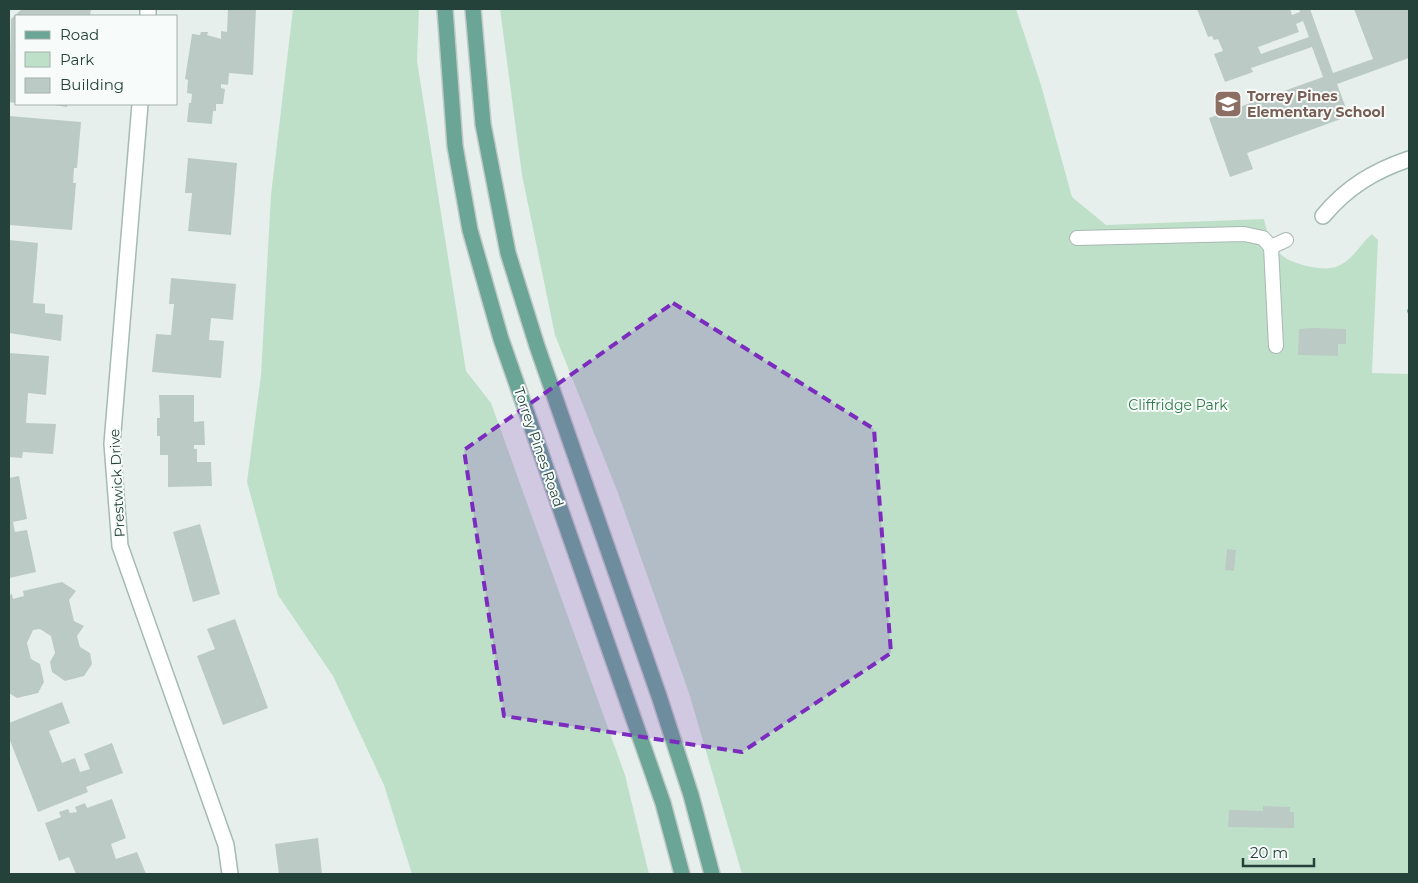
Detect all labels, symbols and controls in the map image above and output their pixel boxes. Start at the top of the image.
legend [15,15,178,105]
text: Road [60,25,99,44]
text: Park [60,50,94,69]
text: Building [60,75,124,94]
place label: Torrey Pines Elementary School [1247,87,1385,121]
school or university icon: Torrey Pines Elementary School [1213,89,1243,119]
street label: Torrey Pines Road [510,385,568,509]
park label: Cliffridge Park [1128,396,1228,414]
street label: Prestwick Drive [105,428,129,538]
scale bar [1243,836,1314,868]
text: 20 m [1250,843,1288,862]

